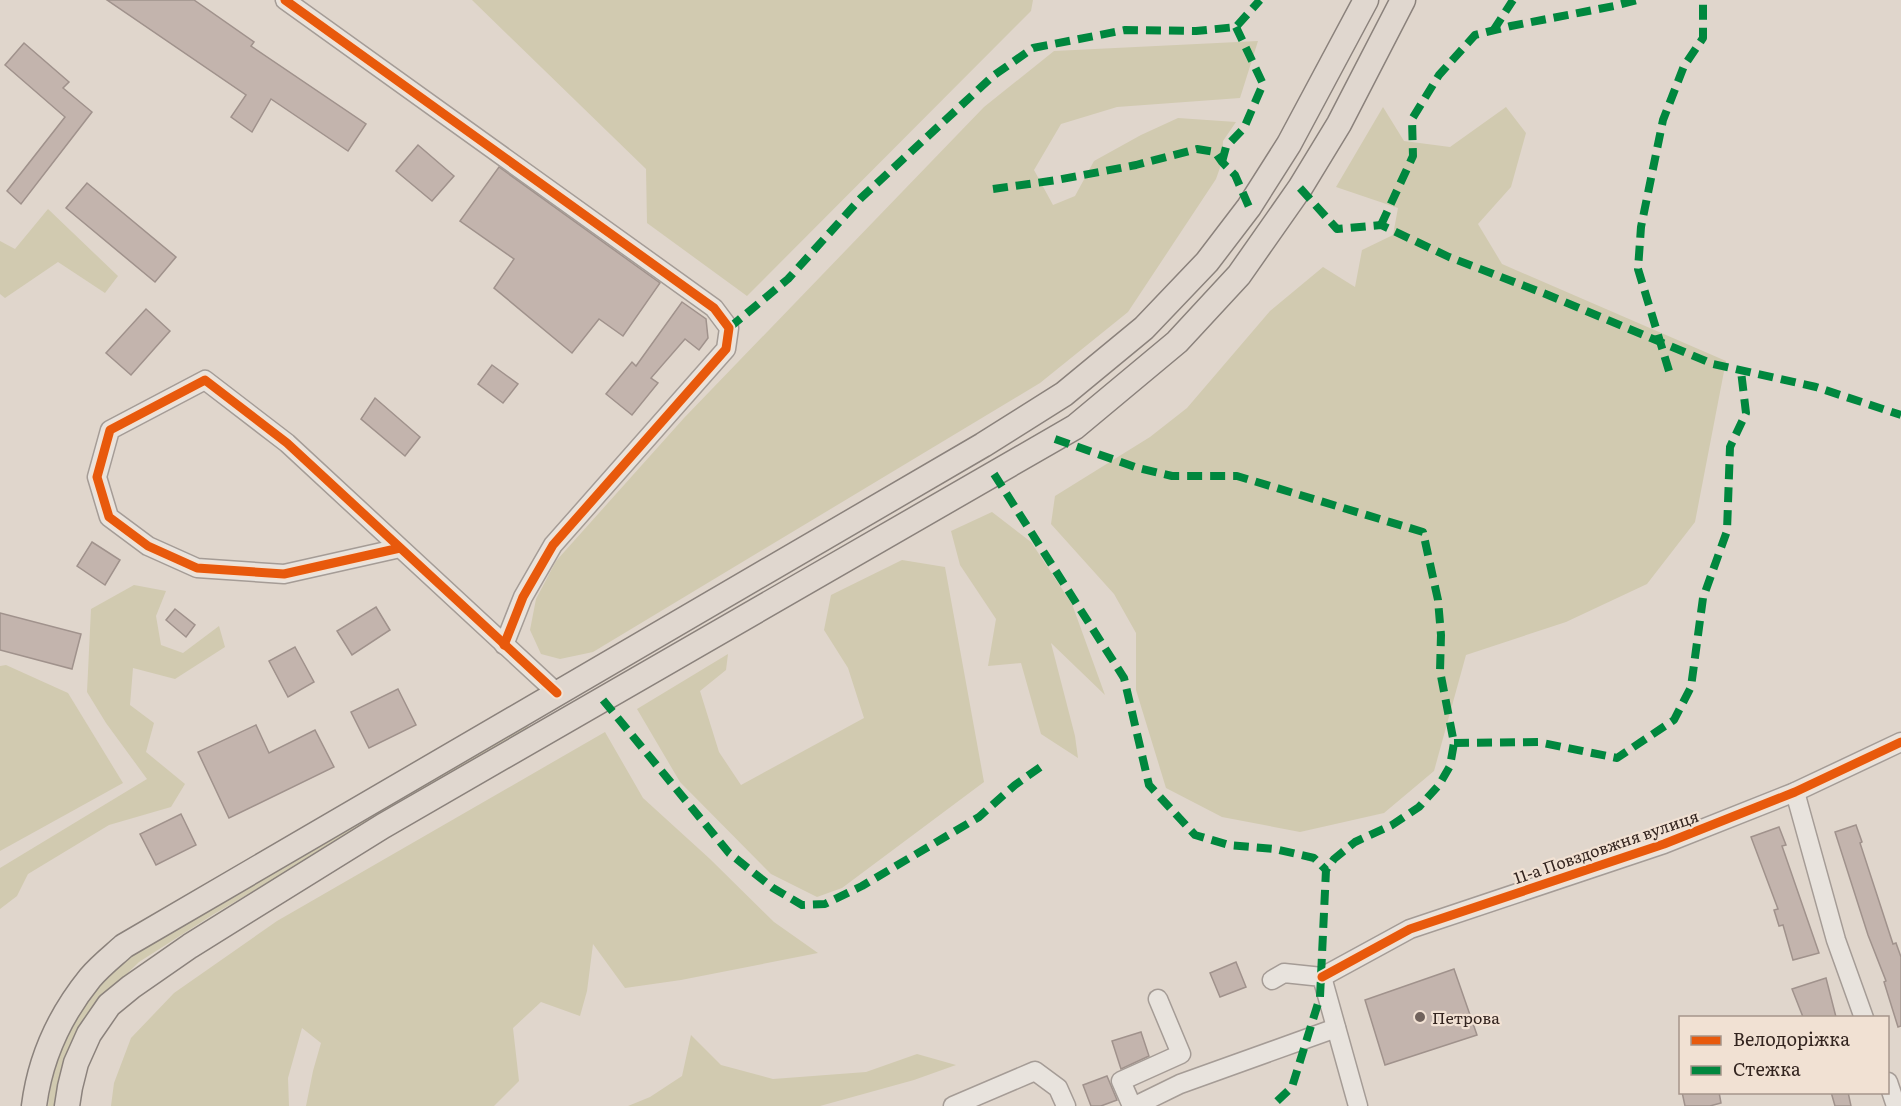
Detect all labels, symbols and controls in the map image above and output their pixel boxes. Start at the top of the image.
street label: 11-а Повздовжня вулиця [1510,803,1702,889]
place label: Петрова [1432,1005,1500,1029]
marker: Петрова [1413,1010,1427,1024]
legend [1679,1016,1889,1094]
text: Велодоріжка [1733,1025,1850,1052]
text: Стежка [1733,1055,1801,1082]

